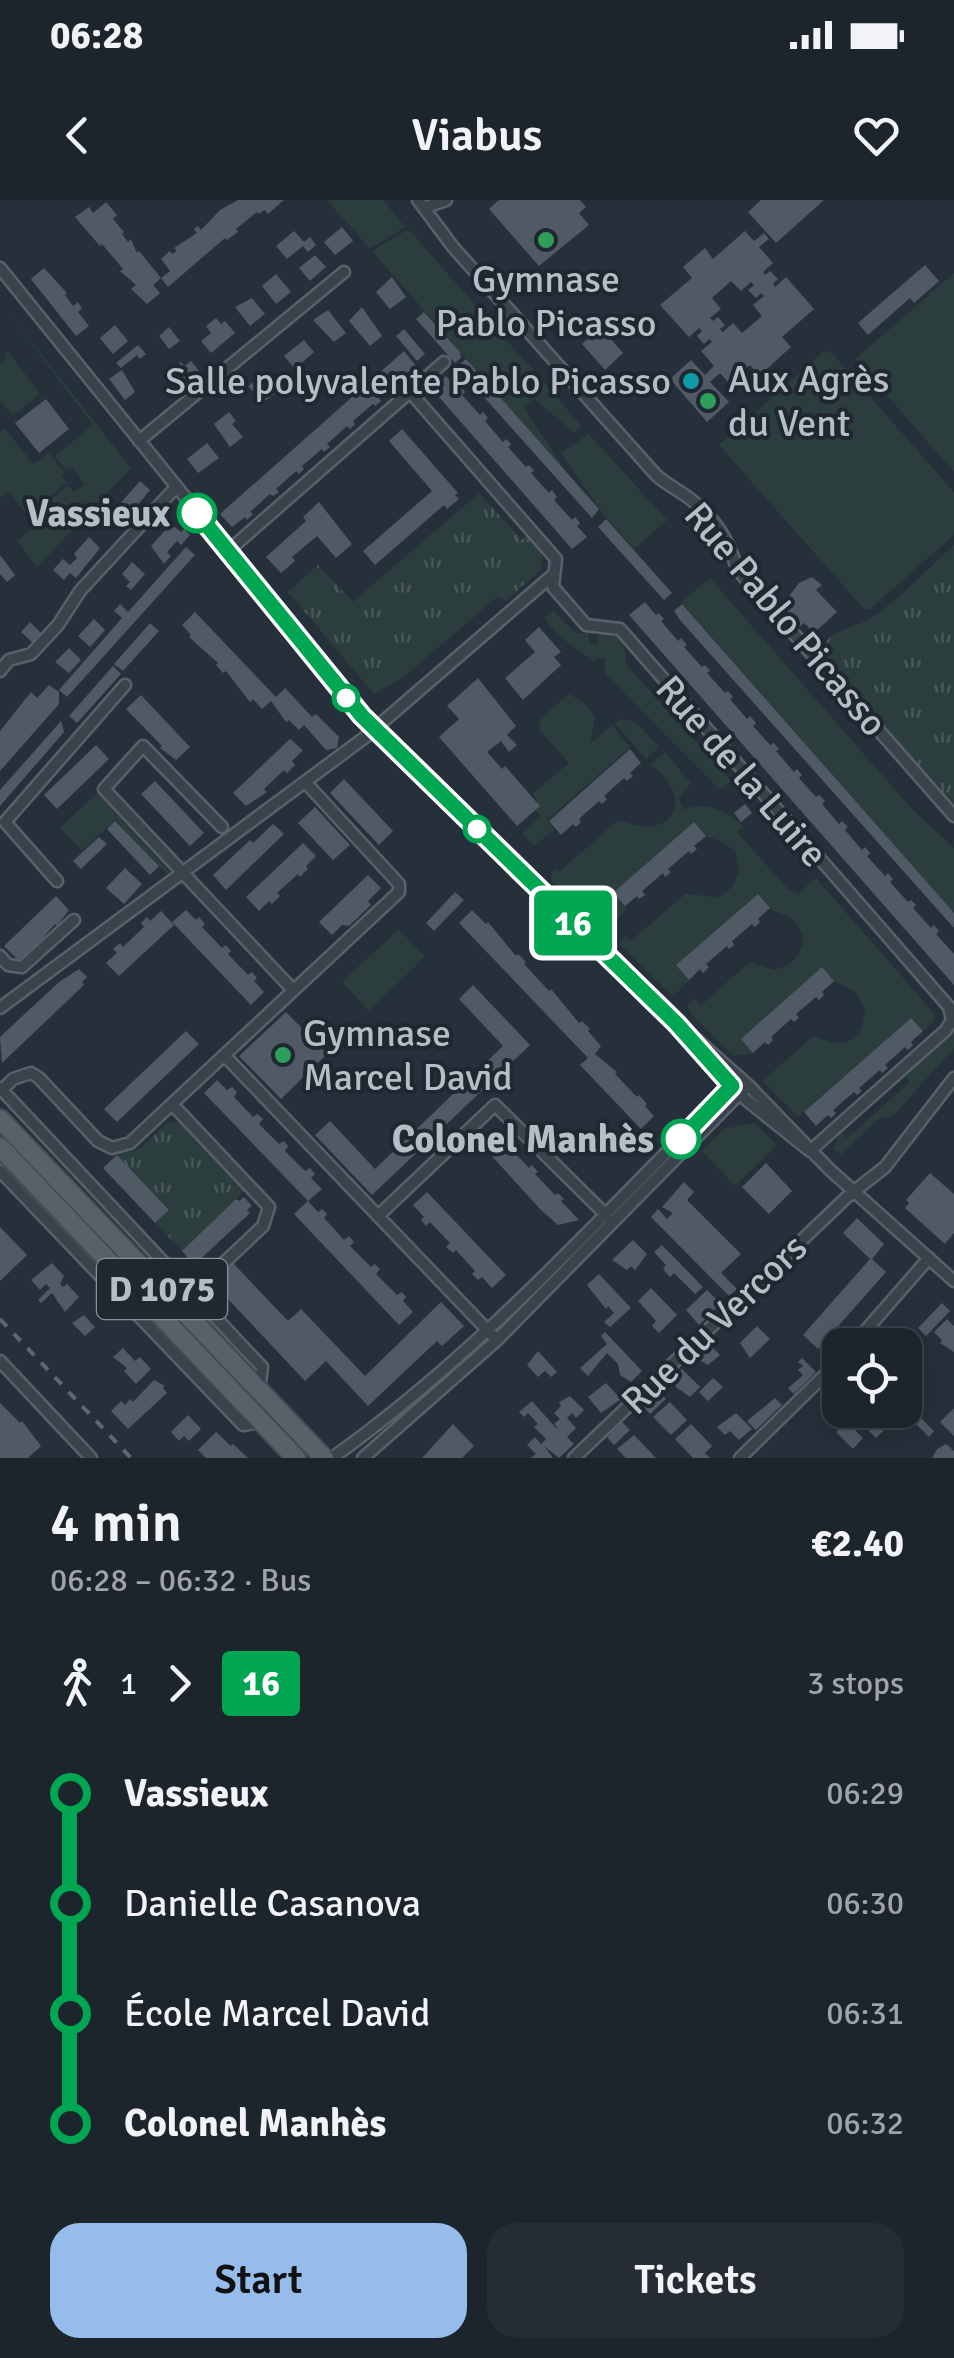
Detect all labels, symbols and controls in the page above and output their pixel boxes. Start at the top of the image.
text: 06:28 [50,12,143,59]
icon: back [50,108,105,163]
text: Viabus [412,108,542,163]
icon: heart [849,108,904,163]
marker: Gymnase Pablo Picasso [535,229,557,251]
place label: Gymnase Pablo Picasso [436,256,657,347]
place label: Aux Agrès du Vent [728,356,889,447]
place label: Salle polyvalente Pablo Picasso [165,358,671,405]
marker: Salle polyvalente Pablo Picasso [680,370,702,392]
marker: Aux Agrès du Vent [697,390,719,412]
place label: Vassieux [26,490,171,537]
street label: Rue Pablo Picasso [674,493,897,746]
marker: Vassieux [178,494,216,532]
street label: Rue de la Luire [646,666,838,877]
unlabelled marker [333,685,359,711]
unlabelled marker [464,816,490,842]
line badge: 16 [528,890,618,956]
text: 16 [554,902,592,945]
place label: Gymnase Marcel David [303,1010,513,1101]
marker: Gymnase Marcel David [272,1044,294,1066]
place label: Colonel Manhès [392,1116,654,1163]
marker: Colonel Manhès [662,1120,700,1158]
street label: Rue du Vercors [612,1224,817,1424]
road number: D 1075 [97,1259,227,1319]
map controls [822,1328,922,1428]
button: locate [822,1328,922,1428]
text: 4 min [50,1489,182,1557]
text: €2.40 [811,1520,904,1567]
text: 06:28 – 06:32 · Bus [50,1561,311,1600]
icon: walk [50,1656,105,1711]
icon: forward [152,1656,207,1711]
text: 16 [242,1662,280,1705]
text: 1 [120,1664,137,1703]
text: 3 stops [807,1664,904,1703]
text: Vassieux [124,1770,268,1817]
text: 06:29 [826,1774,904,1813]
text: Danielle Casanova [124,1880,421,1927]
text: 06:30 [826,1884,904,1923]
text: École Marcel David [124,1990,430,2037]
text: 06:31 [826,1994,904,2033]
text: Colonel Manhès [124,2100,386,2147]
text: 06:32 [826,2104,904,2143]
button: Start [50,2223,467,2338]
button: Tickets [487,2223,904,2338]

